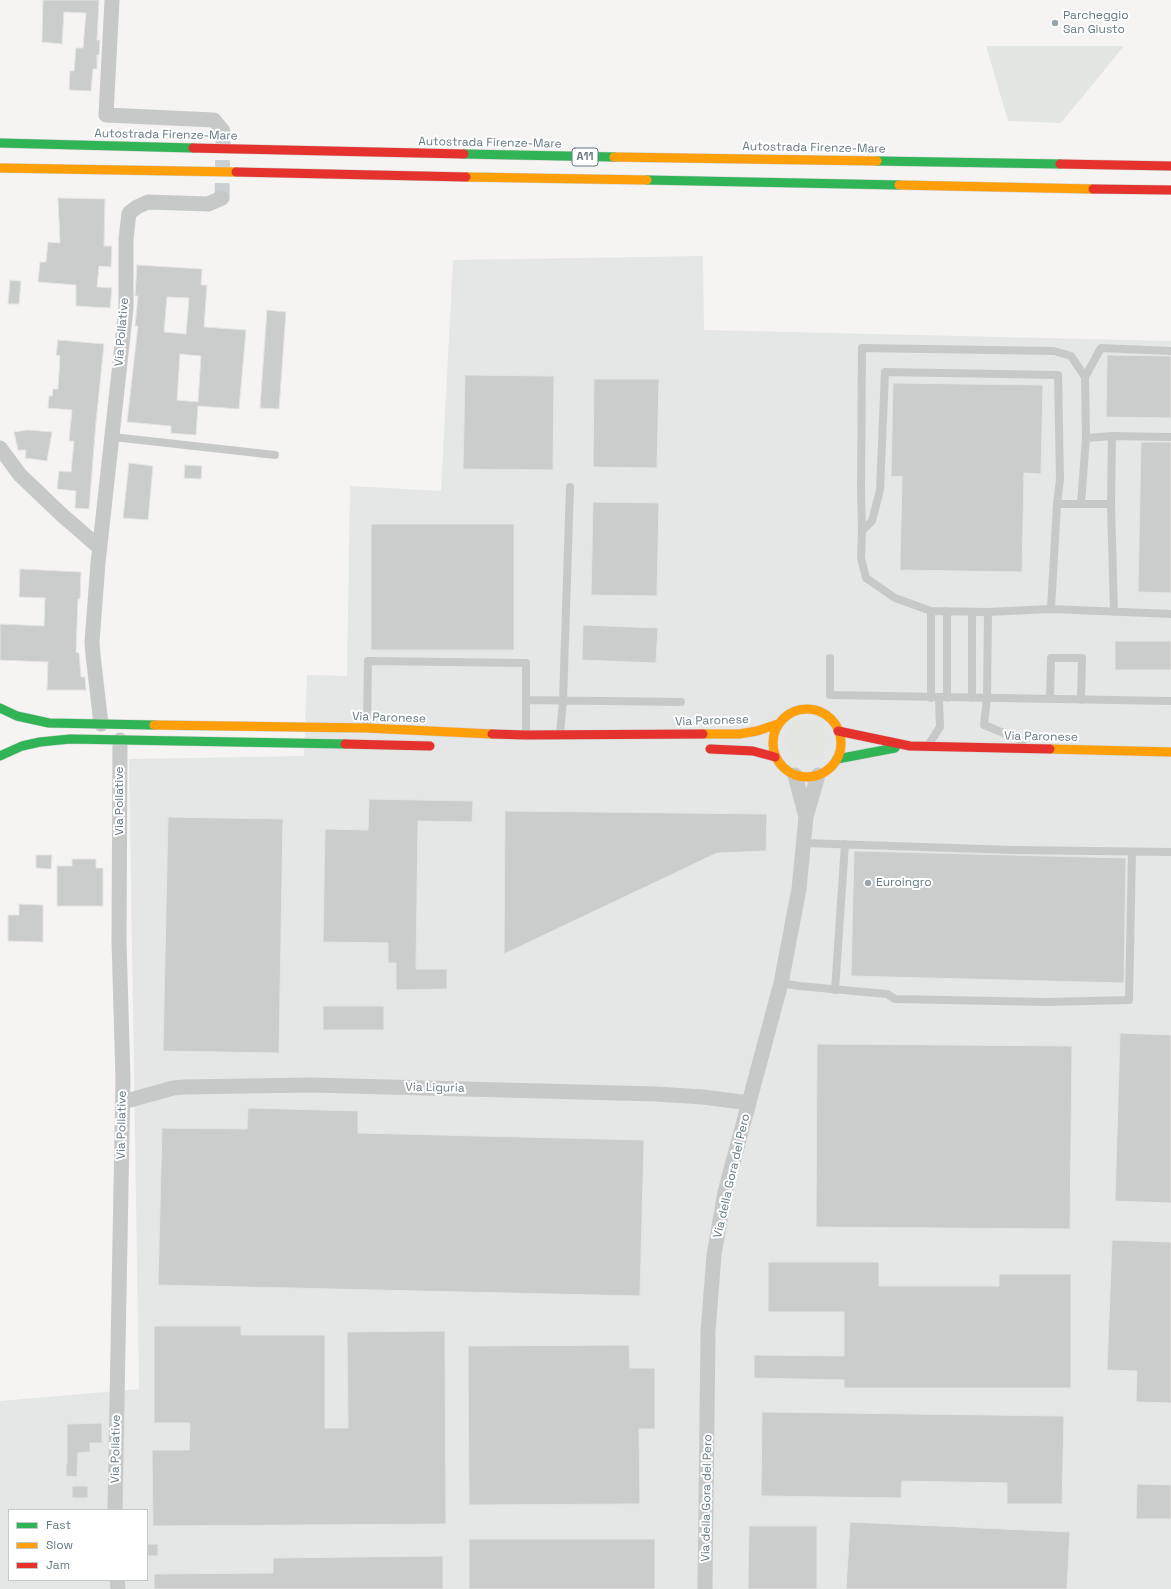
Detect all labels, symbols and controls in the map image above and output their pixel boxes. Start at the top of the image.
place label: Parcheggio San Giusto [1063,9,1129,37]
marker: Parcheggio San Giusto [1050,18,1060,28]
street label: Autostrada Firenze-Mare [94,127,238,143]
street label: Autostrada Firenze-Mare [418,135,562,151]
street label: Autostrada Firenze-Mare [742,140,886,156]
road number: A11 [572,148,598,166]
street label: Via Pollative [112,297,132,367]
street label: Via Paronese [352,710,426,726]
street label: Via Paronese [675,713,749,729]
street label: Via Paronese [1004,729,1078,745]
street label: Via Pollative [113,767,127,835]
place label: Euroingro [876,876,932,890]
marker: Euroingro [863,878,873,888]
street label: Via Liguria [405,1080,465,1096]
street label: Via Pollative [114,1090,130,1160]
street label: Via della Gora del Pero [711,1112,753,1240]
street label: Via Pollative [108,1414,124,1484]
street label: Via della Gora del Pero [699,1434,715,1562]
legend [8,1509,148,1581]
text: Fast [46,1517,71,1533]
text: Slow [46,1537,73,1553]
text: Jam [46,1557,70,1573]

